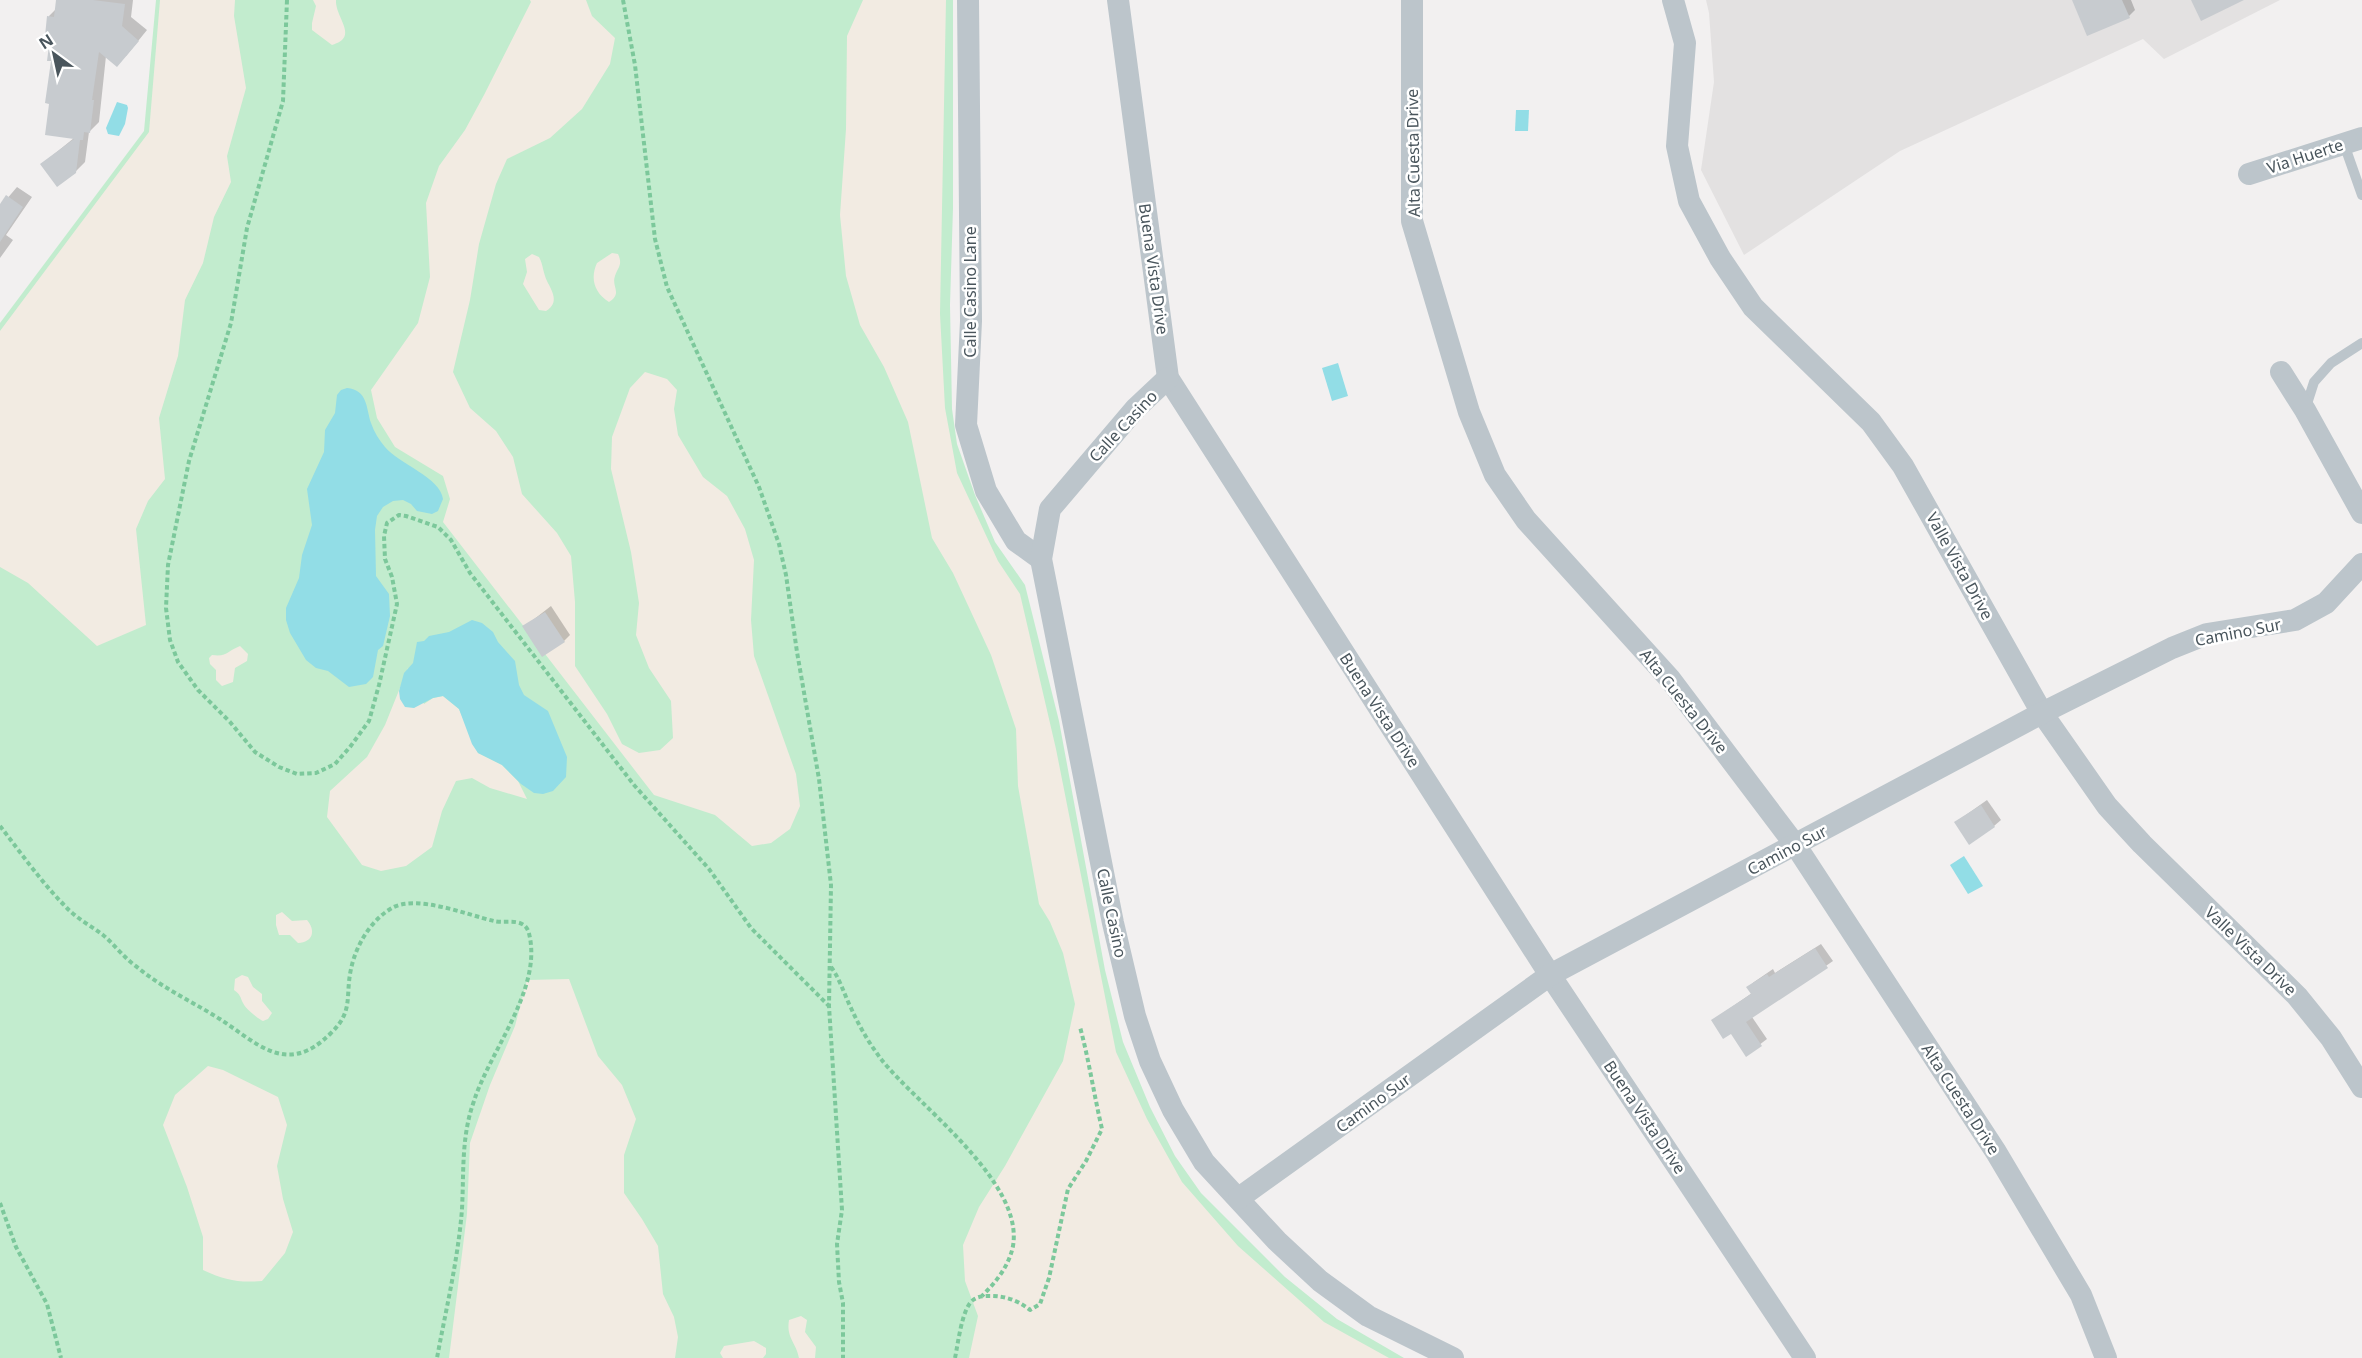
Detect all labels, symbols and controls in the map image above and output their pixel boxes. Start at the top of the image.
north arrow [24,24,84,84]
text: N [34,29,57,54]
street label: Alta Cuesta Drive [1401,89,1425,217]
street label: Via Huerte [2264,133,2346,179]
street label: Buena Vista Drive [1134,202,1174,336]
street label: Calle Casino Lane [959,226,981,358]
street label: Calle Casino [1084,385,1162,467]
street label: Valle Vista Drive [1921,508,1999,624]
street label: Camino Sur [2193,613,2283,651]
street label: Alta Cuesta Drive [1635,644,1733,758]
street label: Buena Vista Drive [1335,649,1425,771]
street label: Camino Sur [1743,820,1831,880]
street label: Calle Casino [1092,866,1132,960]
street label: Valle Vista Drive [2200,902,2302,1000]
street label: Alta Cuesta Drive [1917,1039,2005,1159]
street label: Buena Vista Drive [1599,1056,1691,1178]
street label: Camino Sur [1331,1068,1415,1138]

